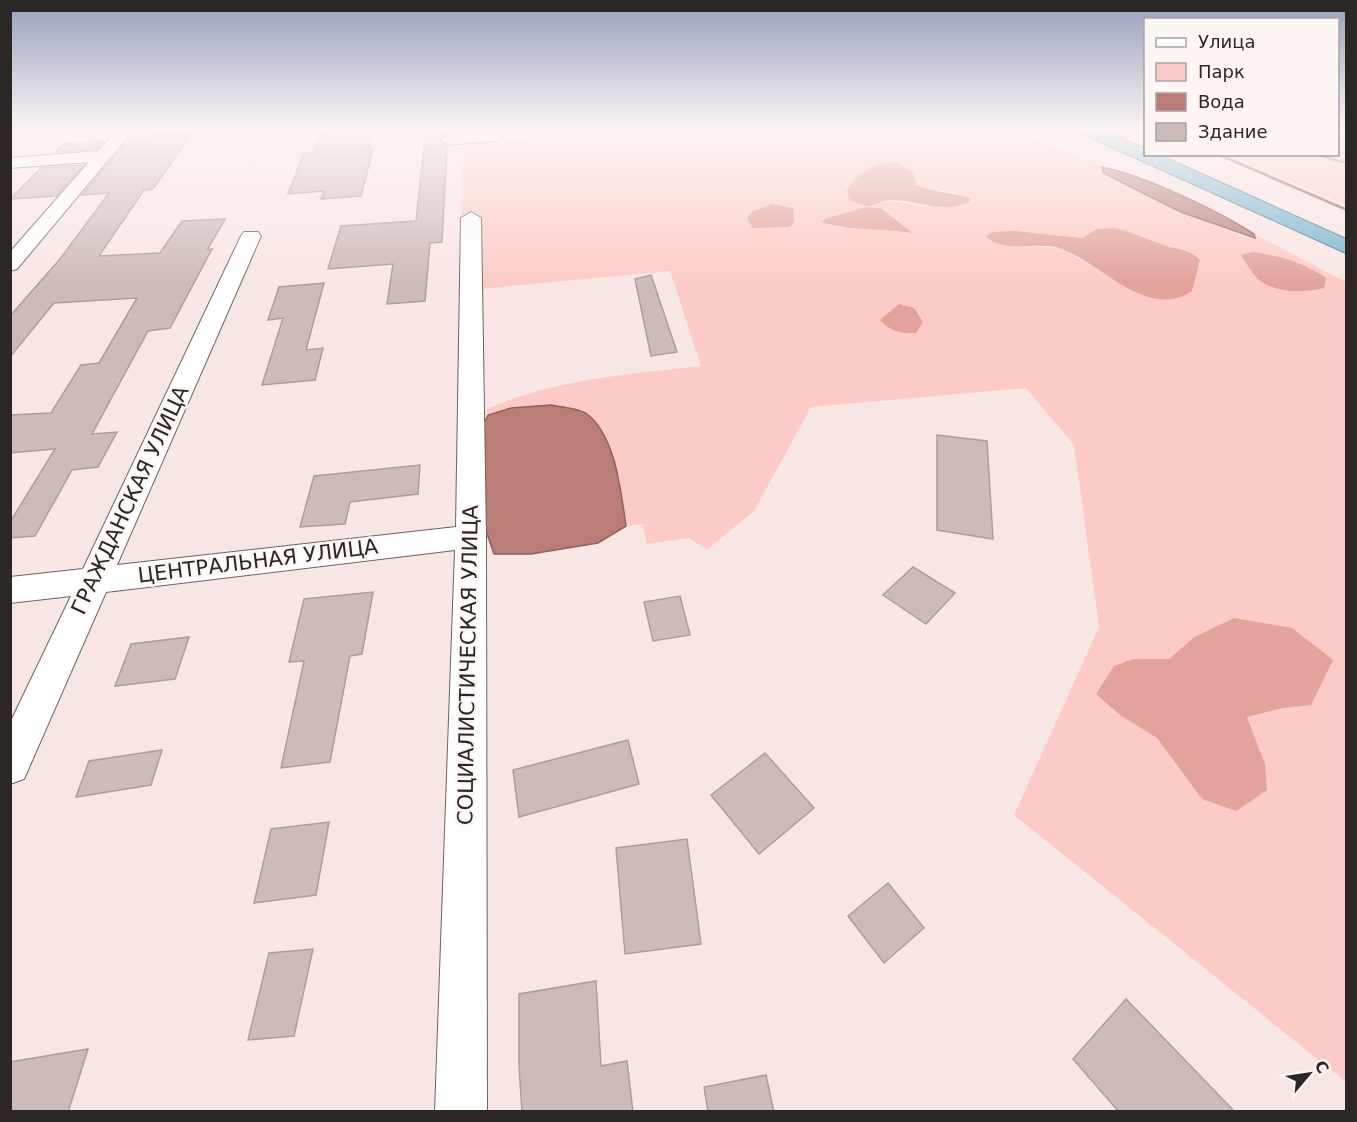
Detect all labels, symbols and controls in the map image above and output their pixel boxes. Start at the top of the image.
legend [1144,18,1339,156]
text: Улица [1198,31,1255,52]
text: Парк [1198,61,1245,82]
text: Вода [1198,91,1245,112]
text: Здание [1198,121,1268,142]
street label: ГРАЖДАНСКАЯ УЛИЦА [66,381,194,618]
street label: СОЦИАЛИСТИЧЕСКАЯ УЛИЦА [453,504,483,825]
street label: ЦЕНТРАЛЬНАЯ УЛИЦА [137,534,380,588]
north arrow [1279,1044,1339,1104]
text: С [1311,1057,1333,1077]

